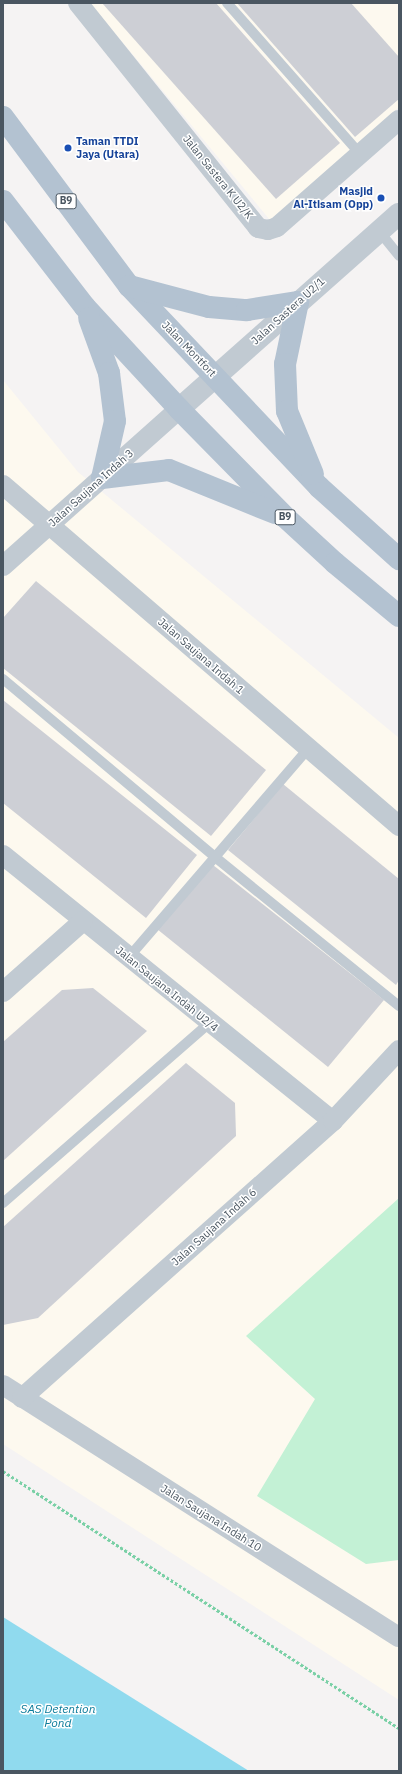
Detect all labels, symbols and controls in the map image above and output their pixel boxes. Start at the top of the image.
street label: Jalan Sastera K U2/K [180,132,256,222]
place label: Taman TTDI Jaya (Utara) [76,135,139,161]
marker: Taman TTDI Jaya (Utara) [63,143,73,153]
place label: Masjid Al-Itisam (Opp) [293,185,373,211]
road number: B9 [55,193,77,209]
marker: Masjid Al-Itisam (Opp) [376,193,386,203]
street label: Jalan Sastera U2/1 [249,275,327,347]
street label: Jalan Montfort [159,319,219,379]
street label: Jalan Saujana Indah 3 [46,446,136,530]
road number: B9 [274,509,296,525]
street label: Jalan Saujana Indah 1 [155,615,247,697]
street label: Jalan Saujana Indah U2/4 [113,944,221,1034]
street label: Jalan Saujana Indah 6 [169,1185,259,1269]
street label: Jalan Saujana Indah 10 [158,1482,264,1554]
water label: SAS Detention Pond [21,1702,95,1730]

